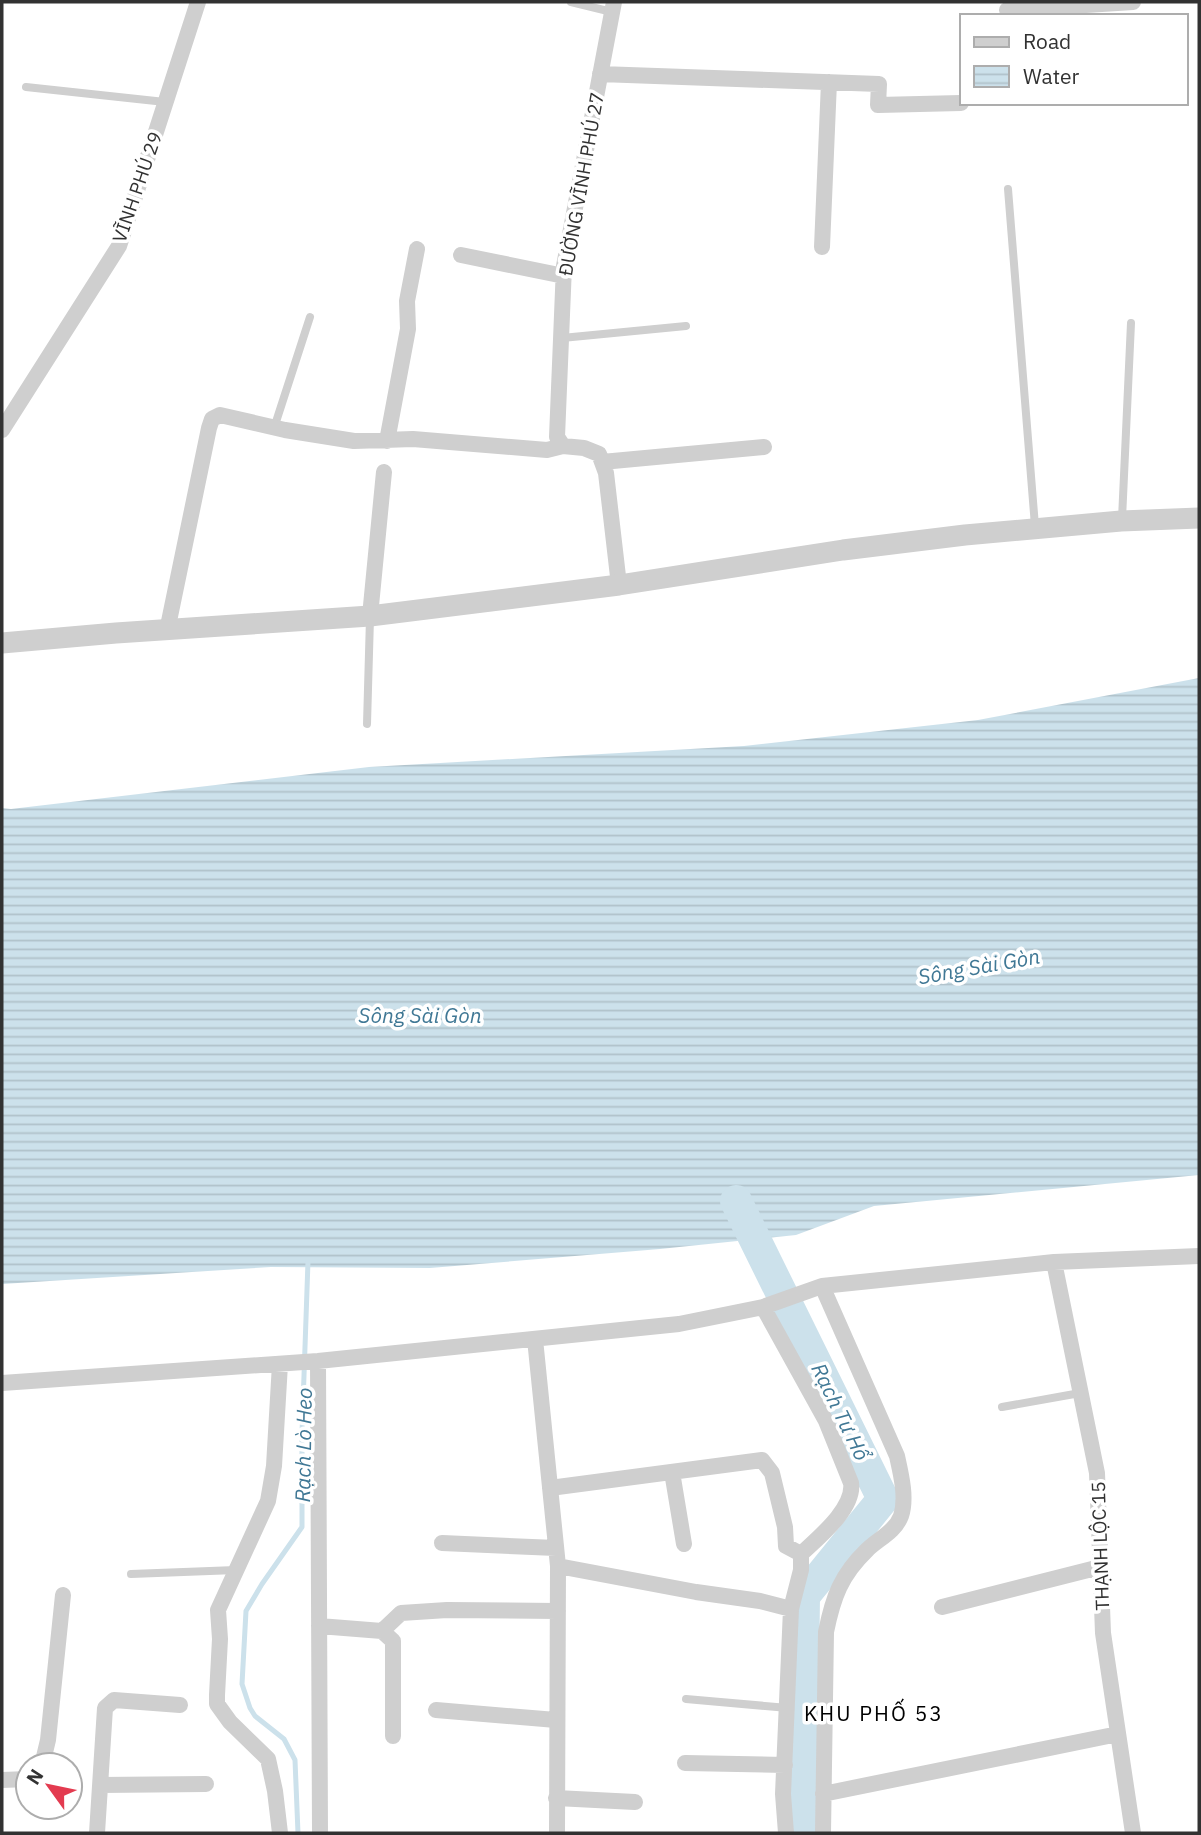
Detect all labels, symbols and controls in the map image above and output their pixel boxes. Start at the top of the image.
legend [960,14,1187,105]
text: Road [1023,27,1071,55]
text: Water [1023,62,1080,90]
street label: ĐƯỜNG VĨNH PHÚ 27 [553,90,609,278]
street label: VĨNH PHÚ 29 [107,128,167,246]
water label: Sông Sài Gòn [916,942,1042,991]
water label: Sông Sài Gòn [358,1001,482,1029]
water label: Rạch Tư Hổ [805,1358,877,1466]
water label: Rạch Lò Heo [288,1387,318,1503]
street label: THẠNH LỘC 15 [1086,1481,1114,1611]
district label: KHU PHỐ 53 [804,1698,944,1727]
north arrow [14,1751,84,1821]
text: N [21,1764,49,1789]

